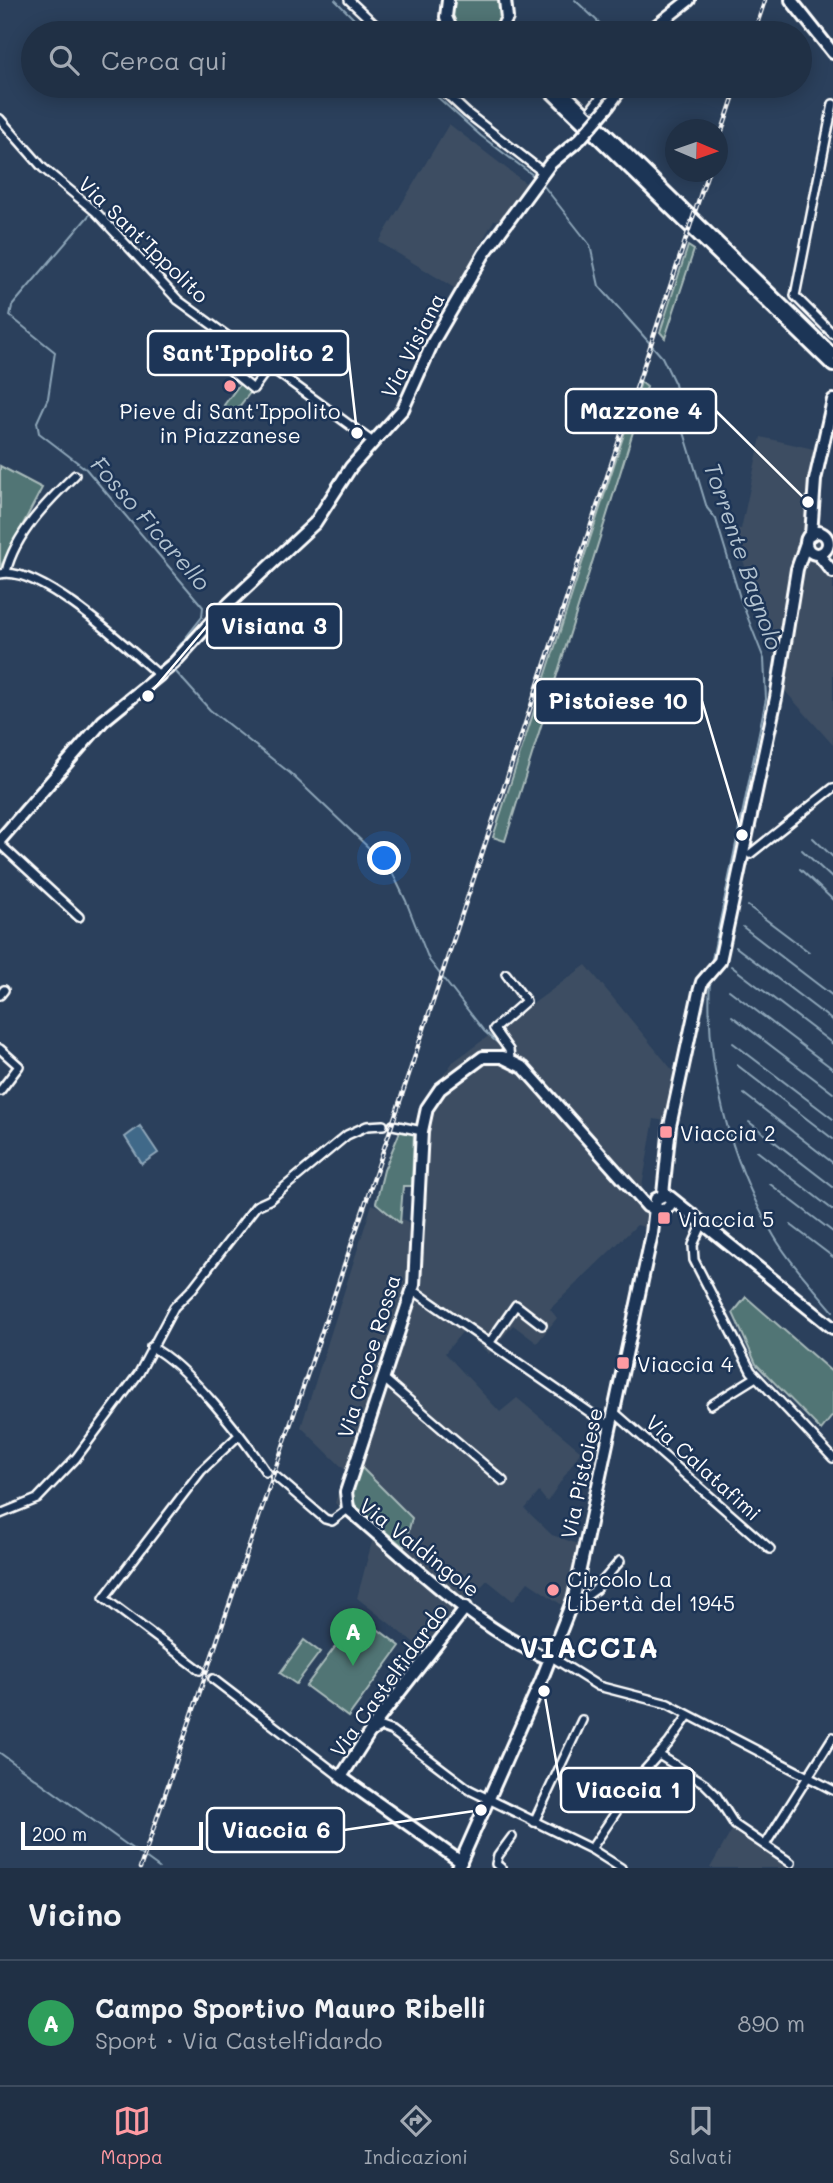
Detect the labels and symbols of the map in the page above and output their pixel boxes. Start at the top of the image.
north arrow [665,119,728,182]
street label: Via Sant'Ippolito [73,170,215,308]
street label: Via Visiana [374,288,450,402]
callout: Sant'Ippolito 2 [148,331,348,375]
text: Sant'Ippolito 2 [162,337,334,367]
marker: Pieve di Sant'Ippolito in Piazzanese [222,378,238,394]
callout: Mazzone 4 [566,389,716,433]
text: Mazzone 4 [580,395,702,425]
place label: Pieve di Sant'Ippolito in Piazzanese [120,397,340,448]
water label: Fosso Ficarello [84,450,218,596]
water label: Torrente Bagnolo [698,458,790,654]
callout: Visiana 3 [207,604,341,648]
text: Visiana 3 [221,610,327,640]
callout: Pistoiese 10 [535,679,702,723]
text: Pistoiese 10 [548,685,688,715]
your location [367,841,401,875]
place label: Viaccia 2 [680,1119,776,1146]
marker: Viaccia 2 [658,1124,674,1140]
place label: Viaccia 5 [678,1205,774,1232]
marker: Viaccia 5 [656,1210,672,1226]
street label: Via Croce Rossa [330,1271,406,1441]
place label: Viaccia 4 [637,1350,734,1377]
marker: Viaccia 4 [615,1355,631,1371]
street label: Via Pistoiese [554,1405,608,1541]
street label: Via Calatafimi [641,1408,767,1526]
street label: Via Valdingole [354,1491,486,1603]
place label: Circolo La Libertà del 1945 [567,1565,735,1616]
marker: Circolo La Libertà del 1945 [545,1582,561,1598]
street label: Via Castelfidardo [323,1598,453,1762]
pin: A [330,1608,376,1666]
district label: VIACCIA [520,1629,660,1665]
callout: Viaccia 1 [561,1768,694,1812]
text: Viaccia 1 [576,1774,681,1804]
callout: Viaccia 6 [207,1808,344,1852]
text: Viaccia 6 [222,1814,330,1844]
scale bar [21,1819,203,1851]

